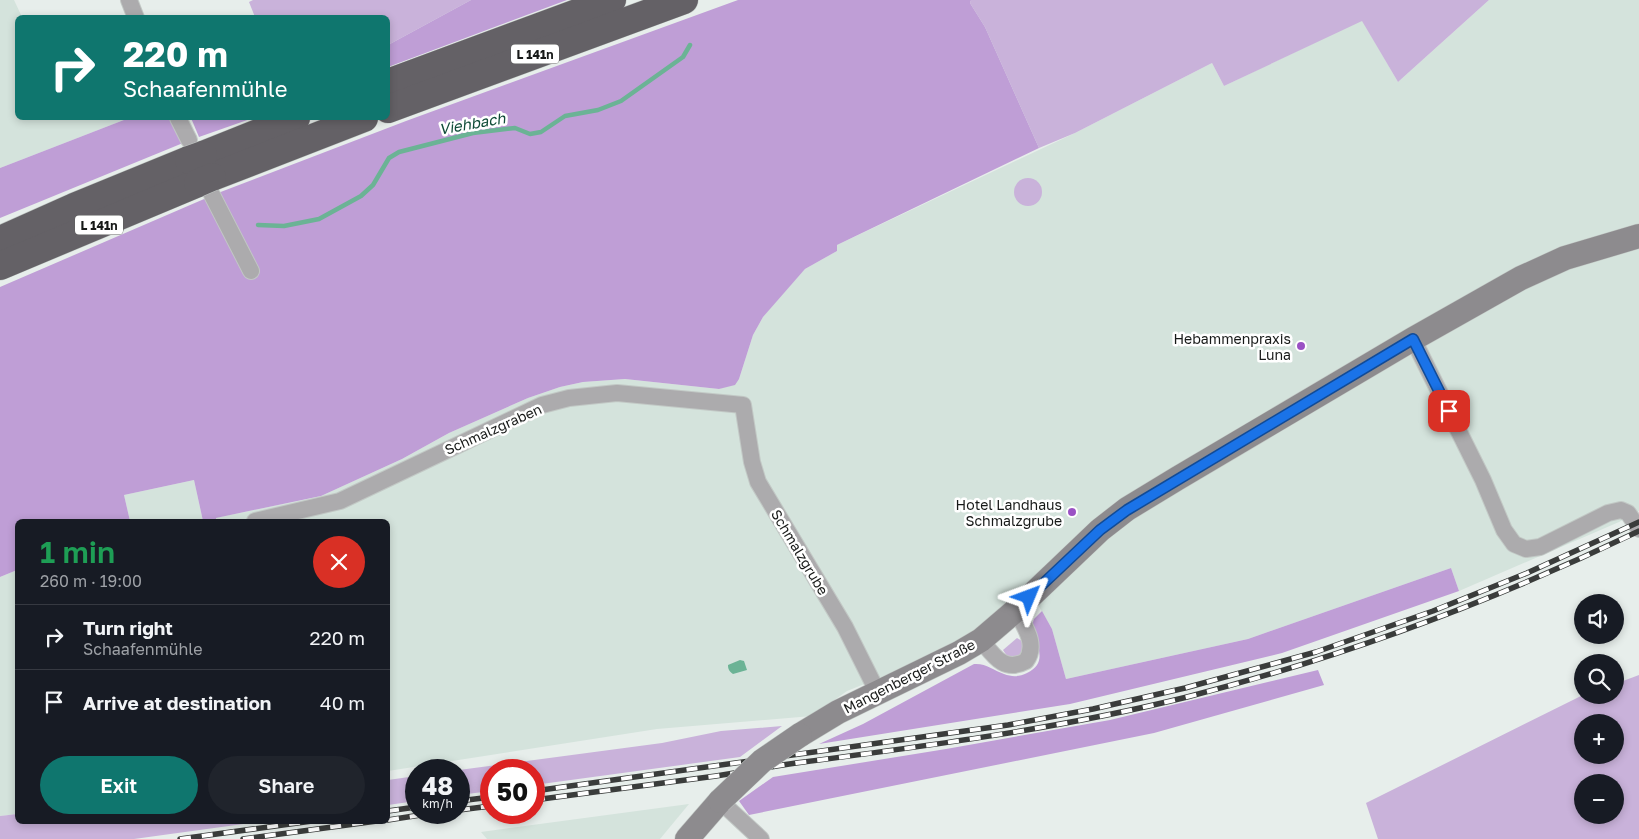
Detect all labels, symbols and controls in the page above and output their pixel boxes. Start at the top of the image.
text: 220 m [123,33,228,75]
icon: right [40,35,105,100]
road number: L 141n [511,44,559,64]
text: Schaafenmühle [123,75,287,102]
water label: Viehbach [437,108,507,138]
road number: L 141n [75,216,123,234]
place label: Hebammenpraxis Luna [1173,330,1291,363]
marker: Hebammenpraxis Luna [1295,340,1307,352]
pin [1428,390,1470,432]
icon: arrive [1435,397,1463,425]
street label: Schmalzgraben [442,400,544,458]
place label: Hotel Landhaus Schmalzgrube [956,496,1062,529]
street label: Schmalzgrube [768,506,832,598]
marker: Hotel Landhaus Schmalzgrube [1066,506,1078,518]
text: 1 min [40,534,115,570]
button: close [313,536,365,588]
position arrow [1002,570,1054,622]
text: 260 m · 19:00 [40,571,142,591]
map controls [1574,594,1624,824]
button: sound [1574,594,1624,644]
text: Turn right [83,616,173,639]
icon: right [40,623,68,651]
text: 220 m [310,626,365,649]
street label: Mangenberger Straße [840,635,978,717]
text: Schaafenmühle [83,639,203,659]
button: search [1574,654,1624,704]
icon: arrive [40,688,68,716]
text: Arrive at destination [83,691,271,714]
text: 40 m [320,691,365,714]
button: + [1574,714,1624,764]
button: Exit [40,756,198,814]
button: Share [208,756,365,814]
speed limit sign: 50 [480,759,545,824]
text: 48 [422,770,453,801]
button: − [1574,774,1624,824]
text: km/h [422,796,453,811]

